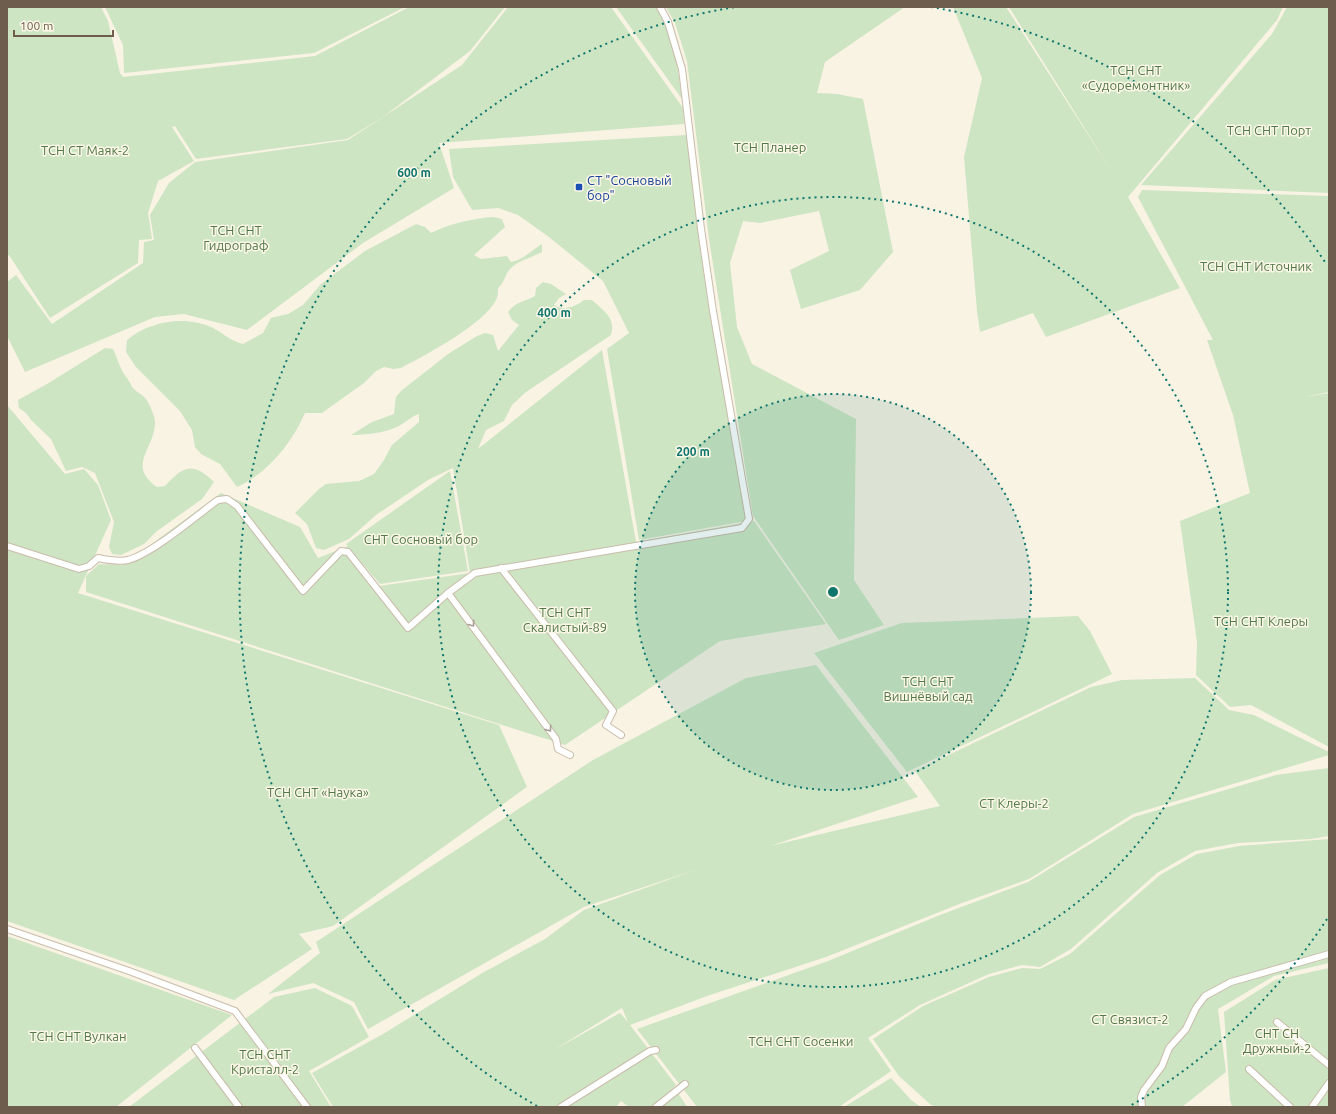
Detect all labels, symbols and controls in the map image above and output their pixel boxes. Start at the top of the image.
scale bar [14,12,113,38]
text: 100 m [20,19,53,32]
park label: ТСН СНТ «Судоремонтник» [1082,63,1190,92]
park label: ТСН СНТ Порт [1227,123,1311,137]
park label: ТСН Планер [734,140,806,154]
park label: ТСН СТ Маяк-2 [41,143,129,157]
text: 600 m [397,166,431,179]
place label: СТ "Сосновый бор" [587,173,672,202]
marker: СТ "Сосновый бор" [574,182,584,192]
park label: ТСН СНТ Гидрограф [203,223,269,252]
park label: ТСН СНТ Источник [1200,259,1312,273]
text: 400 m [537,306,571,319]
text: 200 m [676,445,710,458]
park label: СНТ Сосновый бор [364,532,478,546]
centre of rings [826,585,840,599]
park label: ТСН СНТ Скалистый-89 [523,605,607,634]
park label: ТСН СНТ Клеры [1214,614,1308,628]
one-way arrow [467,620,474,627]
park label: ТСН СНТ Вишнёвый сад [883,674,973,703]
one-way arrow [544,725,552,732]
park label: ТСН СНТ «Наука» [267,785,369,799]
park label: СТ Клеры-2 [979,796,1049,810]
park label: СТ Связист-2 [1091,1012,1169,1026]
park label: СНТ СН Дружный-2 [1243,1026,1311,1055]
park label: ТСН СНТ Вулкан [29,1029,127,1043]
park label: ТСН СНТ Сосенки [748,1034,854,1048]
park label: ТСН СНТ Кристалл-2 [231,1047,299,1076]

